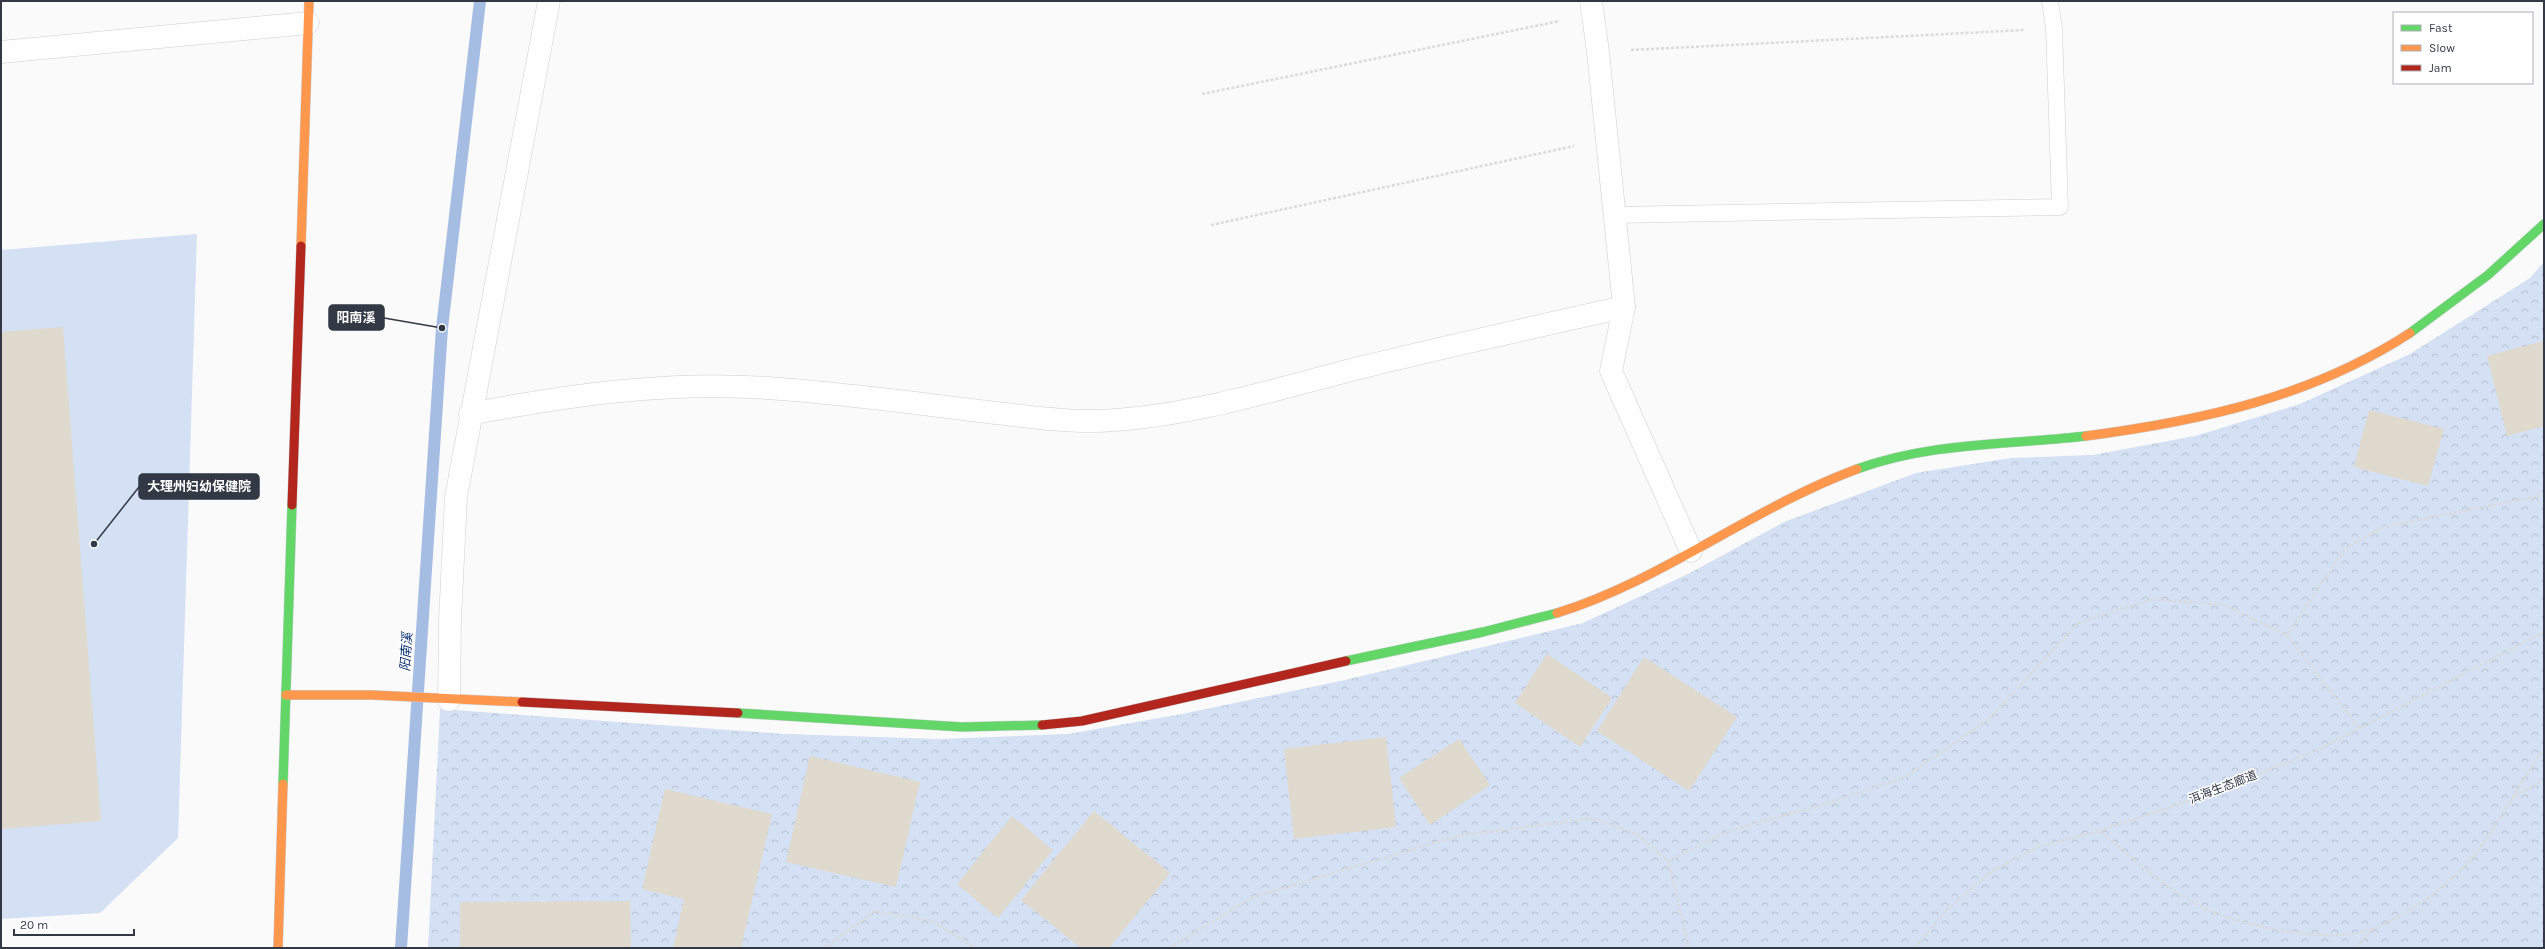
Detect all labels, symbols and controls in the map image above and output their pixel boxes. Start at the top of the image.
legend [2393,12,2533,84]
text: Fast [2429,21,2453,35]
text: Slow [2429,41,2455,55]
text: Jam [2429,61,2452,75]
callout: 阳南溪 [329,305,384,330]
text: 阳南溪 [336,310,376,325]
callout: 大理州妇幼保健院 [139,474,259,499]
text: 大理州妇幼保健院 [147,479,251,494]
water label: 阳南溪 [397,630,415,672]
street label: 洱海生态廊道 [2187,768,2259,806]
scale bar [14,911,134,937]
text: 20 m [20,918,48,932]

